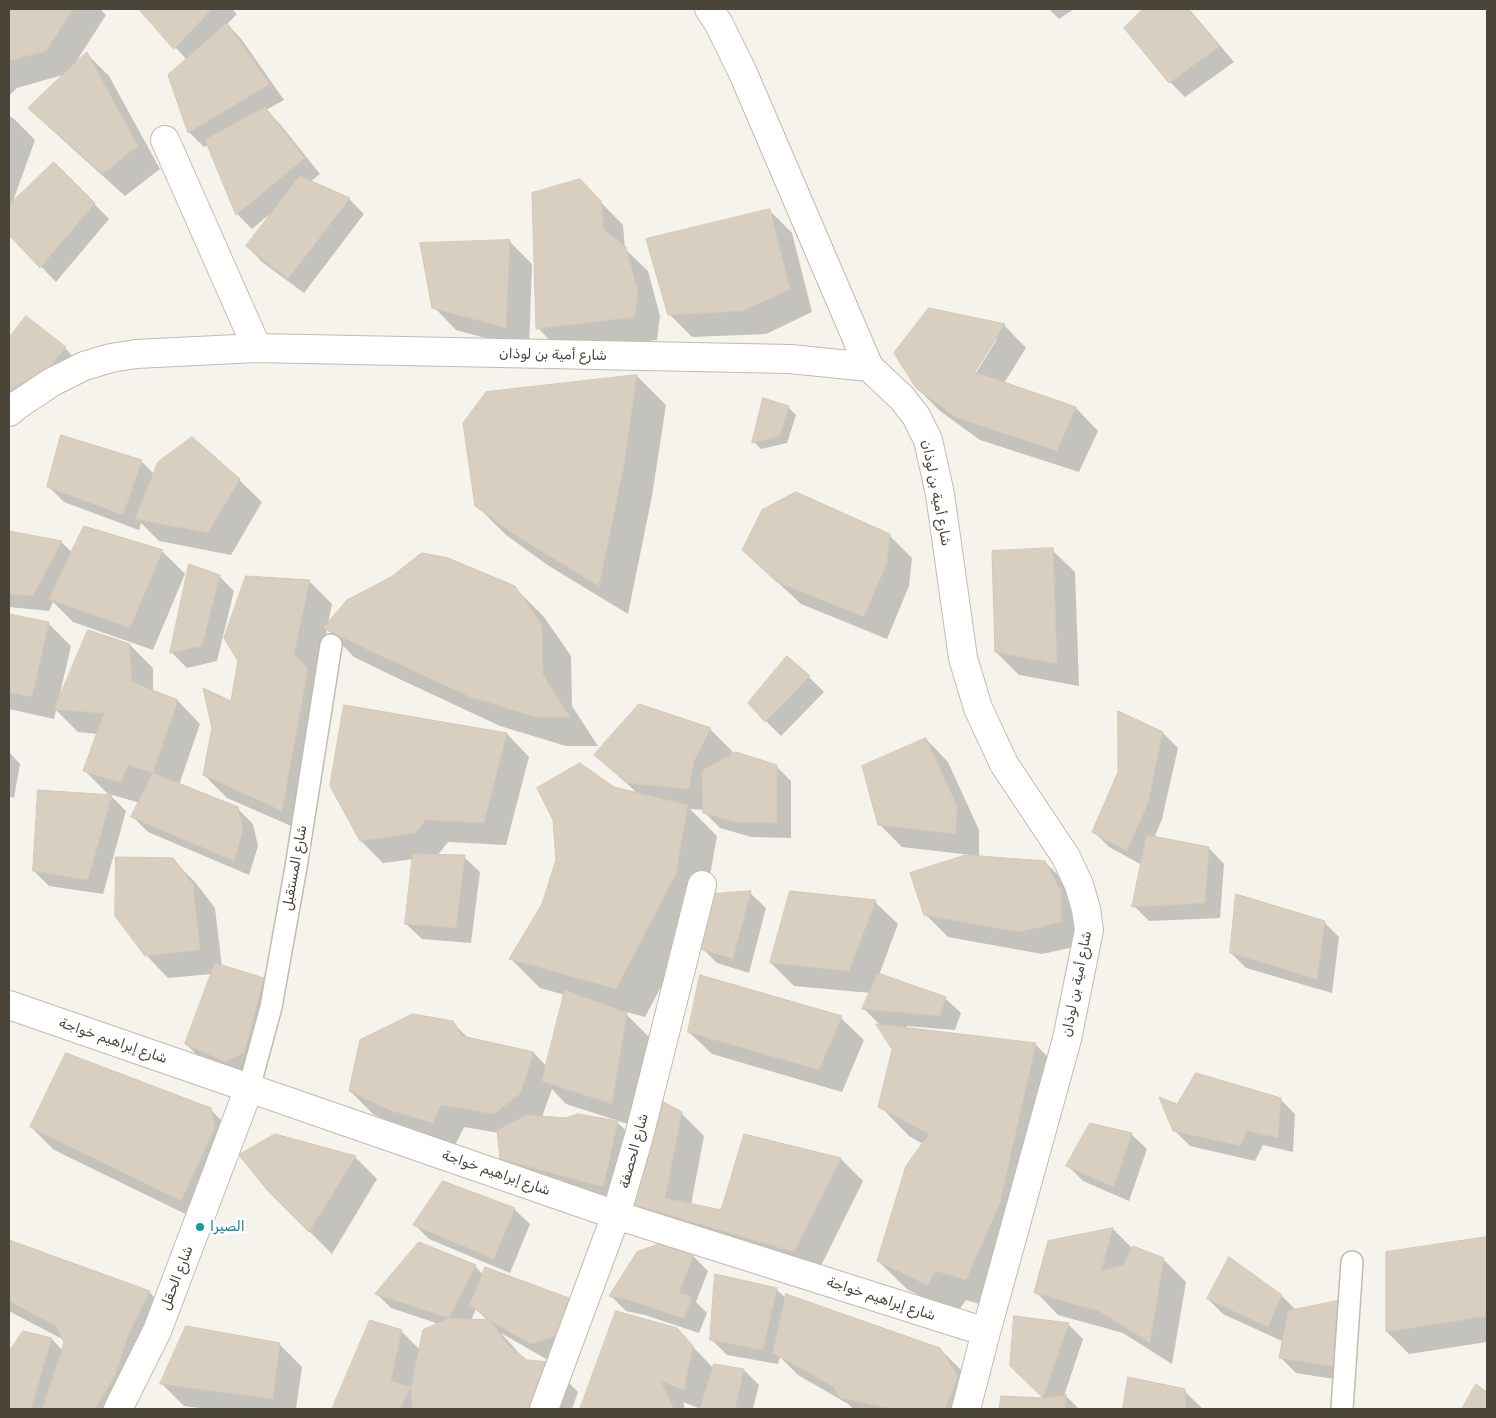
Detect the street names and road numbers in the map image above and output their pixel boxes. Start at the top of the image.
street label: شارع أمية بن لوذان [499,346,607,364]
street label: شارع أمية بن لوذان [917,438,955,548]
street label: شارع المستقبل [279,824,311,912]
street label: شارع أمية بن لوذان [1058,929,1096,1039]
street label: شارع إبراهيم خواجة [57,1015,169,1067]
street label: شارع الحصفة [616,1112,652,1190]
street label: شارع إبراهيم خواجة [440,1147,552,1199]
street label: شارع الحقل [157,1243,197,1313]
street label: شارع إبراهيم خواجة [824,1273,938,1325]

